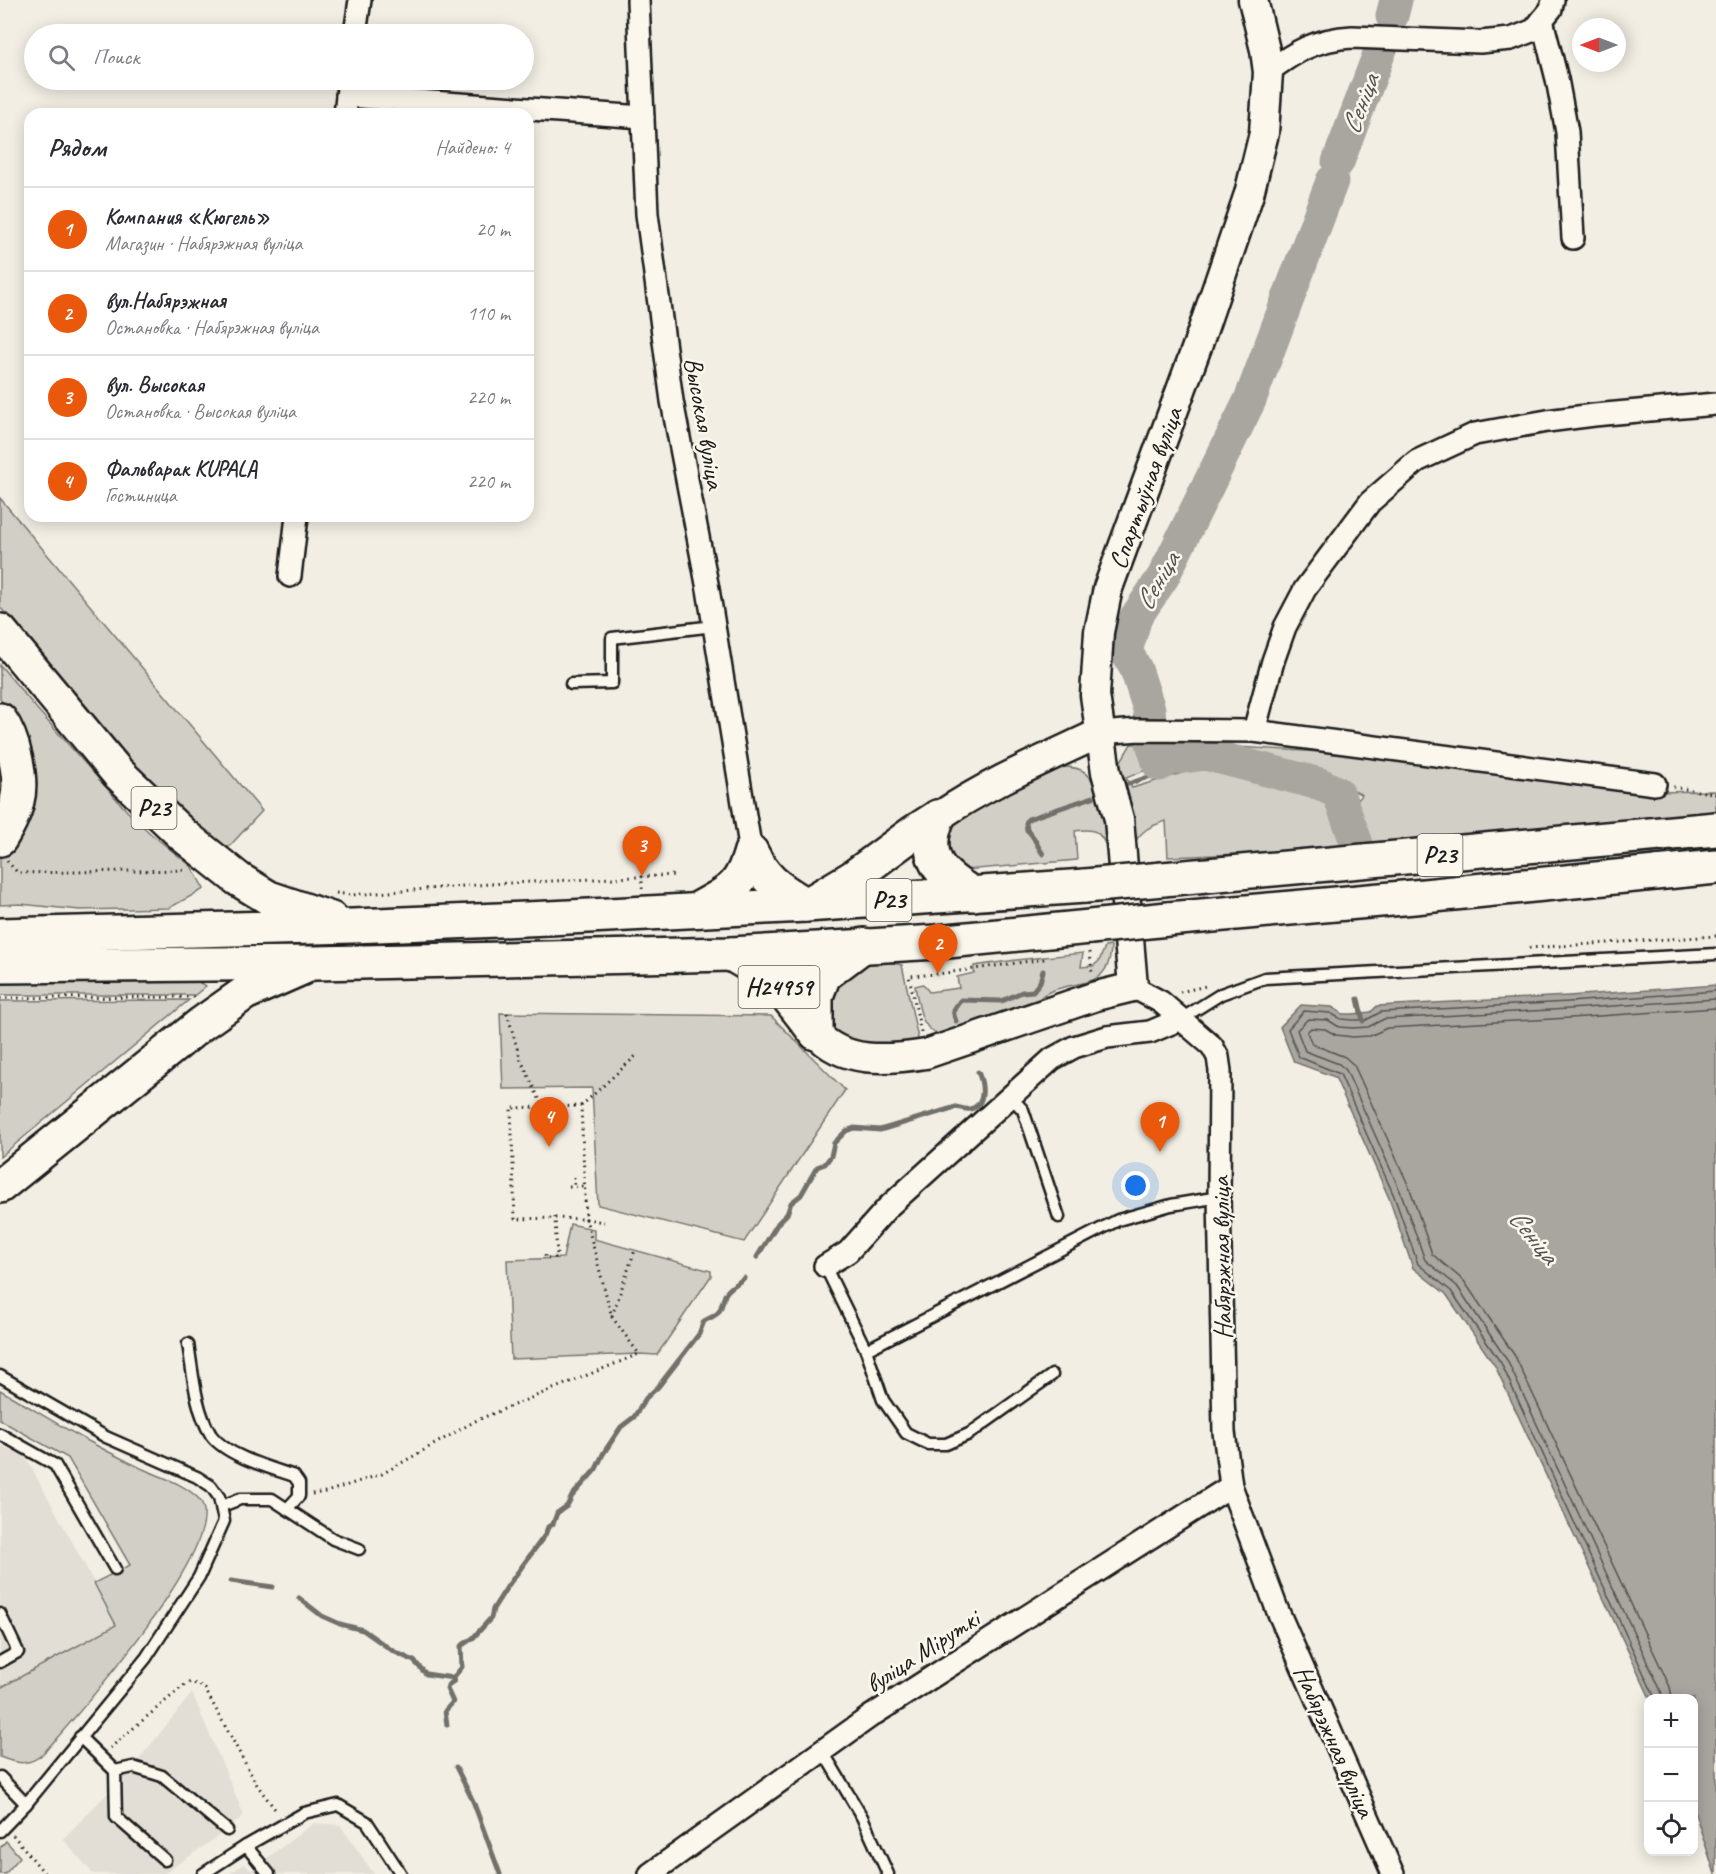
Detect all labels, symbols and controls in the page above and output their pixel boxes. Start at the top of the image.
north arrow [1572,18,1626,72]
search box [24,24,534,90]
icon: search [45,41,78,74]
text: Поиск [93,43,139,71]
water label: Сеніца [1333,67,1388,139]
text: Рядом [48,131,106,164]
text: Найдено: 4 [435,135,510,160]
text: Компания «Кюгель» [105,203,270,231]
text: 1 [63,217,72,242]
text: 20 m [476,217,510,242]
text: Магазин · Набярэжная вуліца [105,231,302,256]
text: вул.Набярэжная [105,287,226,315]
text: 2 [63,301,72,326]
text: 110 m [467,301,510,326]
text: Остановка · Набярэжная вуліца [105,315,319,340]
street label: Высокая вуліца [677,355,733,493]
text: вул. Высокая [105,371,204,399]
text: 3 [63,385,72,410]
text: 220 m [467,385,510,410]
text: Остановка · Высокая вуліца [105,399,296,424]
street label: Спартыўная вуліца [1101,401,1191,573]
text: Фальварак KUPALA [105,455,257,483]
text: 4 [63,469,72,494]
text: 220 m [467,469,510,494]
text: Гостиница [105,483,176,508]
water label: Сеніца [1127,544,1188,616]
road number: Р23 [132,787,176,829]
pin: 3 [622,826,662,876]
road number: Р23 [1418,834,1462,876]
road number: Р23 [866,879,912,921]
pin: 2 [918,924,958,974]
road number: Н24959 [738,966,820,1008]
pin: 4 [530,1098,568,1147]
pin: 1 [1140,1102,1180,1152]
your location [1121,1171,1150,1200]
street label: Набярэжная вуліца [1204,1175,1239,1340]
water label: Сеніца [1502,1202,1568,1272]
street label: вуліца Міруткі [859,1601,988,1701]
street label: Набярэжная вуліца [1286,1660,1383,1824]
map controls [1644,1694,1698,1856]
button: + [1644,1694,1698,1748]
button: − [1644,1748,1698,1802]
button: locate [1644,1802,1698,1856]

